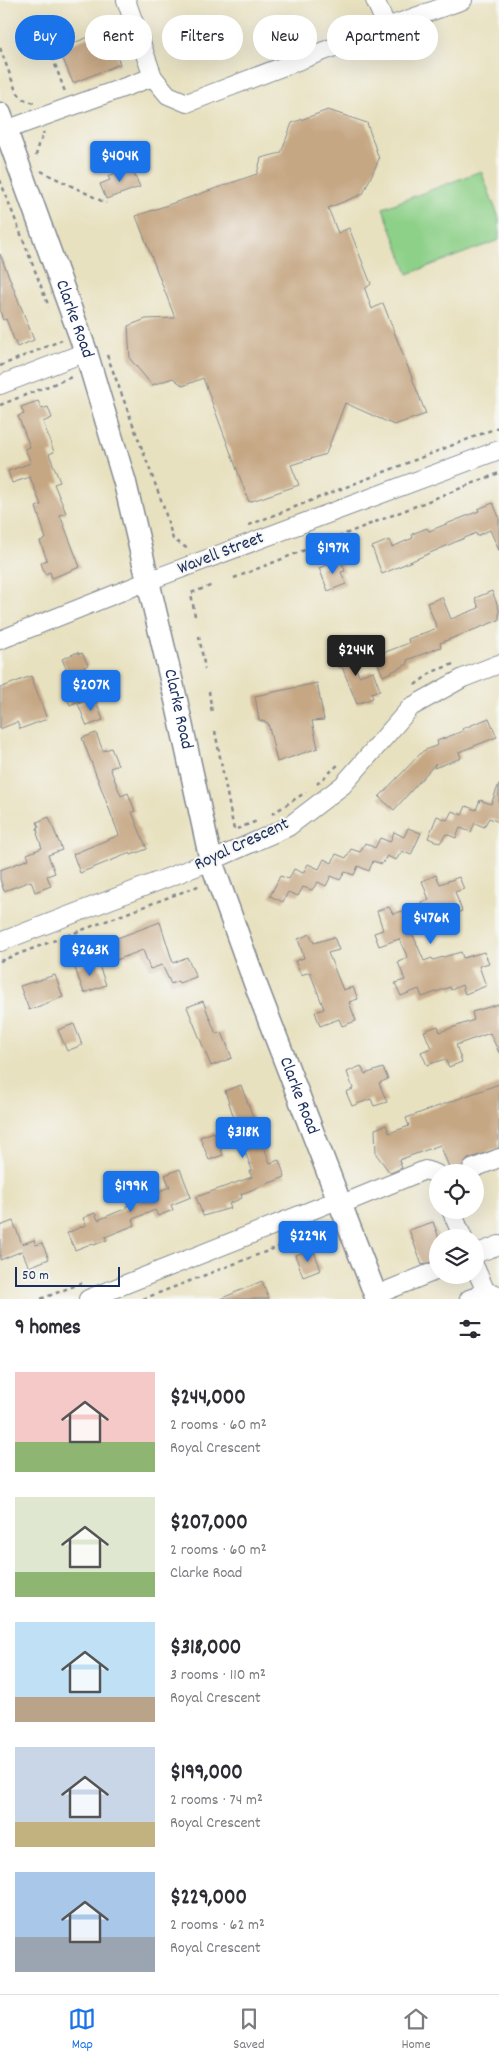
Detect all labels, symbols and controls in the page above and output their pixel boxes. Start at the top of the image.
chip: Buy [15,15,75,60]
chip: Rent [85,15,152,60]
chip: Filters [162,15,243,60]
chip: New [253,15,317,60]
chip: Apartment [327,15,438,60]
pin: $404K [85,140,155,183]
text: $404K [101,145,139,168]
street label: Clarke Road [48,276,100,361]
street label: Wavell Street [174,526,268,582]
pin: $197K [298,532,368,575]
text: $197K [317,537,349,560]
pin: $244K [321,634,391,677]
text: $244K [338,639,374,662]
street label: Clarke Road [157,667,199,752]
pin: $207K [56,670,126,712]
text: $207K [72,674,110,697]
street label: Royal Crescent [190,812,294,878]
pin: $476K [396,902,466,945]
text: $476K [413,907,449,930]
pin: $263K [55,934,125,977]
text: $263K [71,939,109,962]
street label: Clarke Road [272,1053,325,1138]
pin: $318K [208,1116,278,1159]
text: $318K [227,1121,259,1144]
map controls [429,1164,484,1284]
button: locate [429,1164,484,1219]
pin: $199K [96,1170,166,1213]
text: $199K [114,1175,148,1198]
pin: $229K [273,1220,343,1263]
text: $229K [290,1225,326,1248]
button: layers [429,1229,484,1284]
scale bar [15,1264,120,1287]
text: 50 m [22,1266,49,1286]
text: 9 homes [15,1314,81,1344]
icon: filters [456,1315,484,1343]
text: $244,000 [170,1384,246,1414]
icon: home [55,1392,115,1452]
text: 2 rooms · 60 m² [170,1414,267,1437]
text: Royal Crescent [170,1437,261,1460]
text: $207,000 [170,1509,248,1539]
icon: home [55,1517,115,1577]
text: 2 rooms · 60 m² [170,1539,267,1562]
text: Clarke Road [170,1562,242,1585]
text: $318,000 [170,1634,241,1664]
icon: home [55,1642,115,1702]
text: 3 rooms · 110 m² [170,1664,266,1687]
text: Royal Crescent [170,1687,261,1710]
text: $199,000 [170,1759,243,1789]
icon: home [55,1767,115,1827]
text: 2 rooms · 74 m² [170,1789,263,1812]
text: Royal Crescent [170,1812,261,1835]
text: $229,000 [170,1884,247,1914]
icon: home [55,1892,115,1952]
text: 2 rooms · 62 m² [170,1914,265,1937]
text: Royal Crescent [170,1937,261,1960]
tab: Map [68,2005,96,2055]
tab: Saved [233,2005,265,2055]
tab: Home [401,2005,431,2055]

